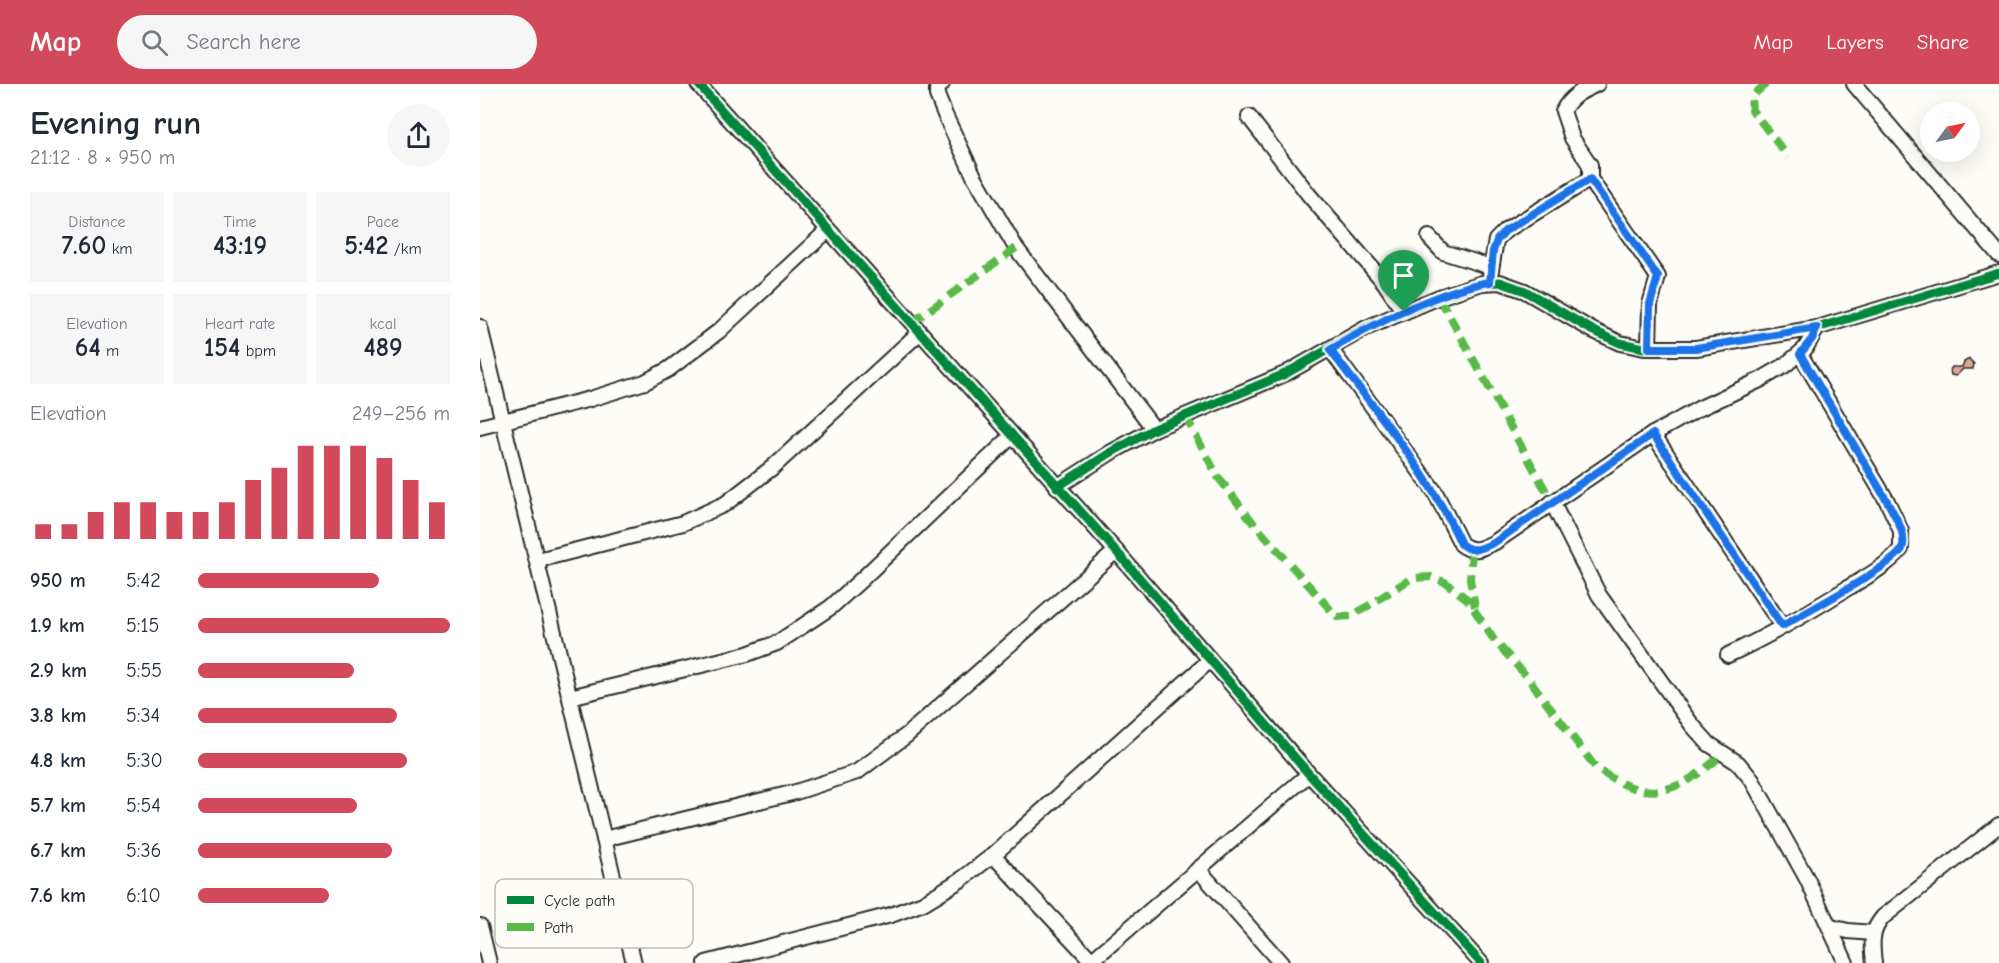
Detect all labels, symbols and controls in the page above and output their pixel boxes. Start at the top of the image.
search box [117,15,537,69]
text: Map [30,26,81,58]
icon: search [138,26,171,59]
text: Search here [186,29,301,55]
text: Map [1754,30,1793,54]
text: Layers [1826,30,1884,54]
text: Share [1917,30,1969,54]
north arrow [1920,102,1980,162]
map controls [1920,102,1980,162]
text: Evening run [30,104,201,142]
button: share [387,104,450,167]
text: 21:12 · 8 × 950 m [30,146,175,169]
text: Distance [68,213,126,231]
text: Time [223,213,257,231]
text: Pace [367,213,399,231]
text: 7.60 [61,231,106,261]
text: 43:19 [213,231,267,261]
text: 5:42 [344,231,389,261]
text: km [106,240,133,258]
text: /km [389,240,422,258]
pin [1378,250,1429,312]
icon: arrive [1387,259,1420,292]
text: Elevation [66,315,128,333]
text: Heart rate [205,315,275,333]
text: kcal [370,315,396,333]
text: 64 [75,333,101,363]
text: 154 [204,333,240,363]
text: 489 [363,333,403,363]
text: m [101,342,119,360]
text: bpm [240,342,276,360]
text: Elevation [30,402,107,425]
text: 249–256 m [352,402,450,425]
text: 950 m [30,569,86,592]
text: 5:42 [126,569,161,592]
text: 1.9 km [30,614,85,637]
text: 5:15 [126,614,159,637]
text: 2.9 km [30,659,87,682]
text: 5:55 [126,659,162,682]
text: 3.8 km [30,704,87,727]
text: 5:34 [126,704,160,727]
text: 4.8 km [30,749,86,772]
text: 5:30 [126,749,163,772]
text: 5.7 km [30,794,86,817]
text: 5:54 [126,794,161,817]
text: 6.7 km [30,839,86,862]
text: 5:36 [126,839,161,862]
legend [495,879,693,948]
text: 7.6 km [30,884,86,907]
text: 6:10 [126,884,161,907]
text: Cycle path [544,892,615,910]
text: Path [544,919,574,937]

